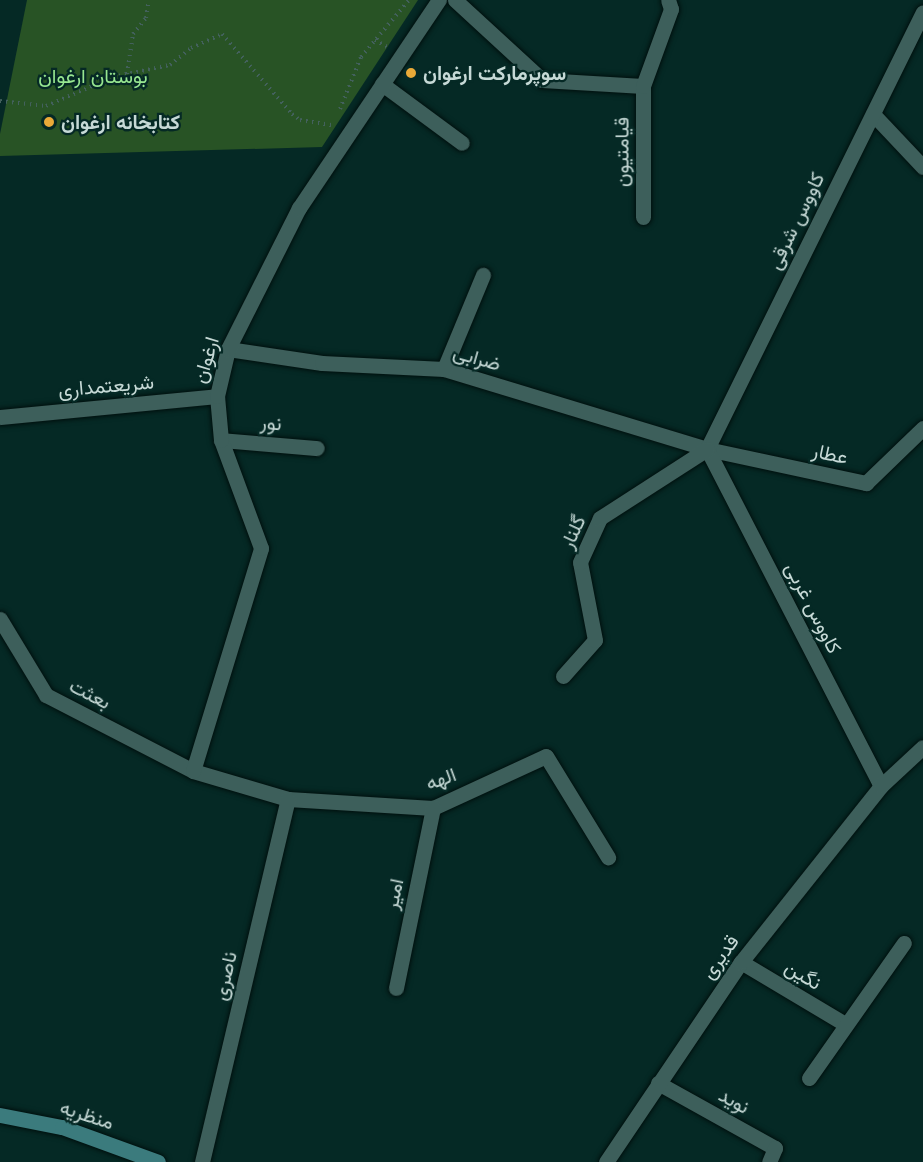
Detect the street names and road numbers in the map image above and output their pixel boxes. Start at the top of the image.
street label: قیامتیون [610,117,634,187]
street label: کاووس شرقی [762,169,830,273]
street label: ارغوان [188,334,224,386]
street label: ضرابی [450,340,504,376]
street label: شریعتمداری [57,370,155,402]
street label: نور [259,410,283,436]
street label: عطار [810,439,850,469]
street label: گلنار [555,511,591,553]
street label: کاووس غربی [780,558,846,658]
street label: بعثت [65,674,115,714]
street label: الهه [422,762,460,796]
street label: امیر [379,876,409,912]
street label: قدیری [696,930,744,984]
street label: ناصری [208,949,242,1003]
street label: نگین [780,955,826,995]
street label: نوید [714,1083,754,1119]
street label: منظریه [57,1095,117,1135]

